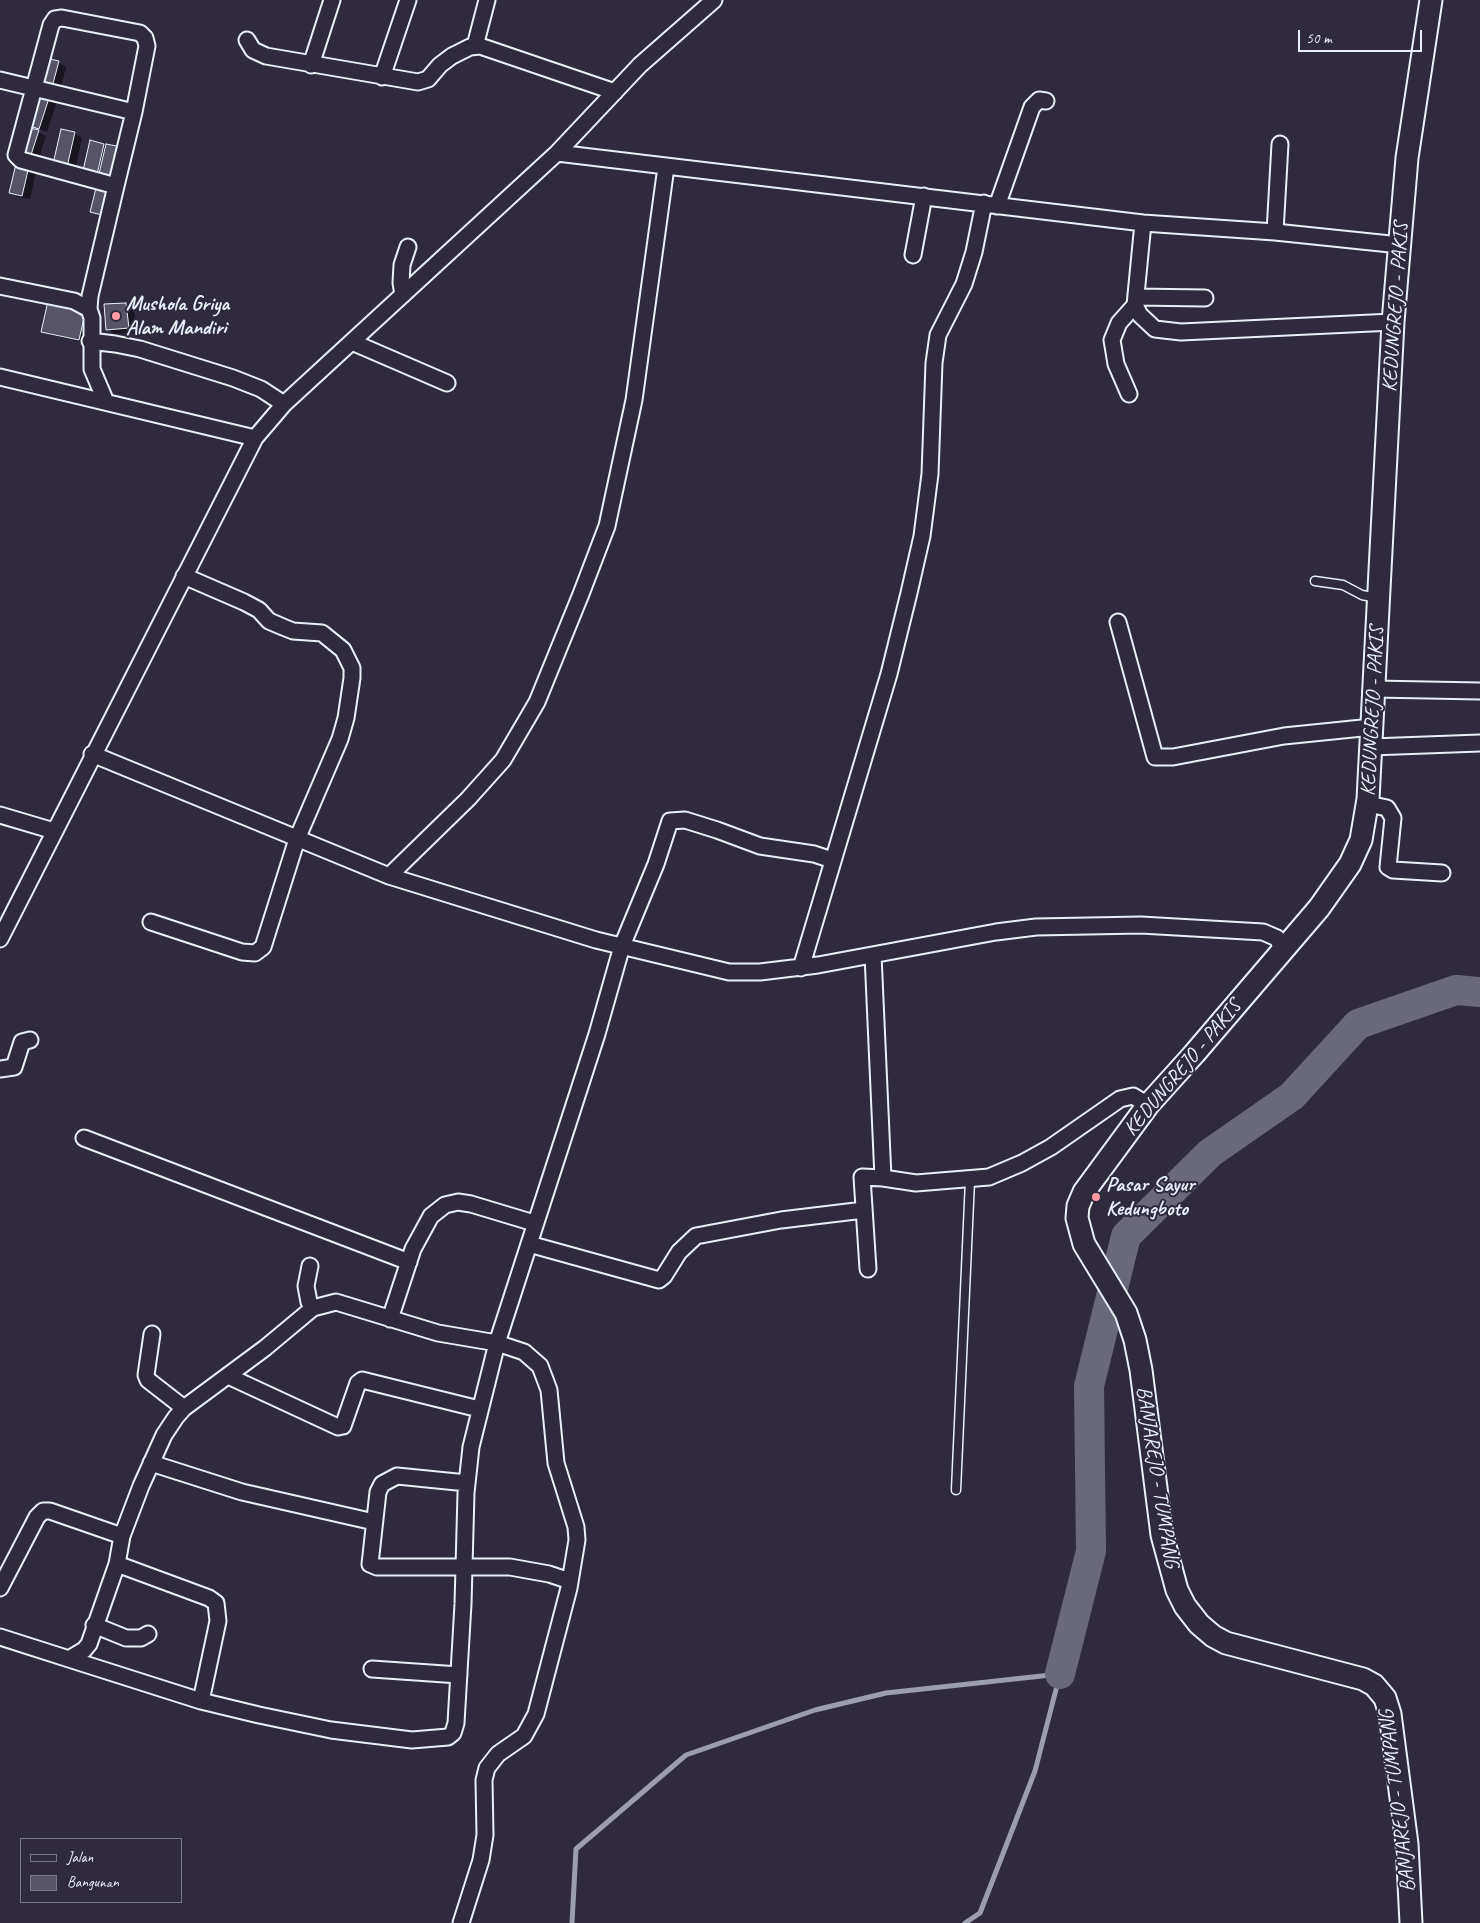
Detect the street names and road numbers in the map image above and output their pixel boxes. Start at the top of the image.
street label: KEDUNGREJO - PAKIS [1377,221,1415,393]
street label: KEDUNGREJO - PAKIS [1356,625,1390,797]
street label: KEDUNGREJO - PAKIS [1119,995,1247,1141]
street label: BANJAREJO - TUMPANG [1130,1385,1184,1569]
street label: BANJAREJO - TUMPANG [1374,1709,1422,1893]

